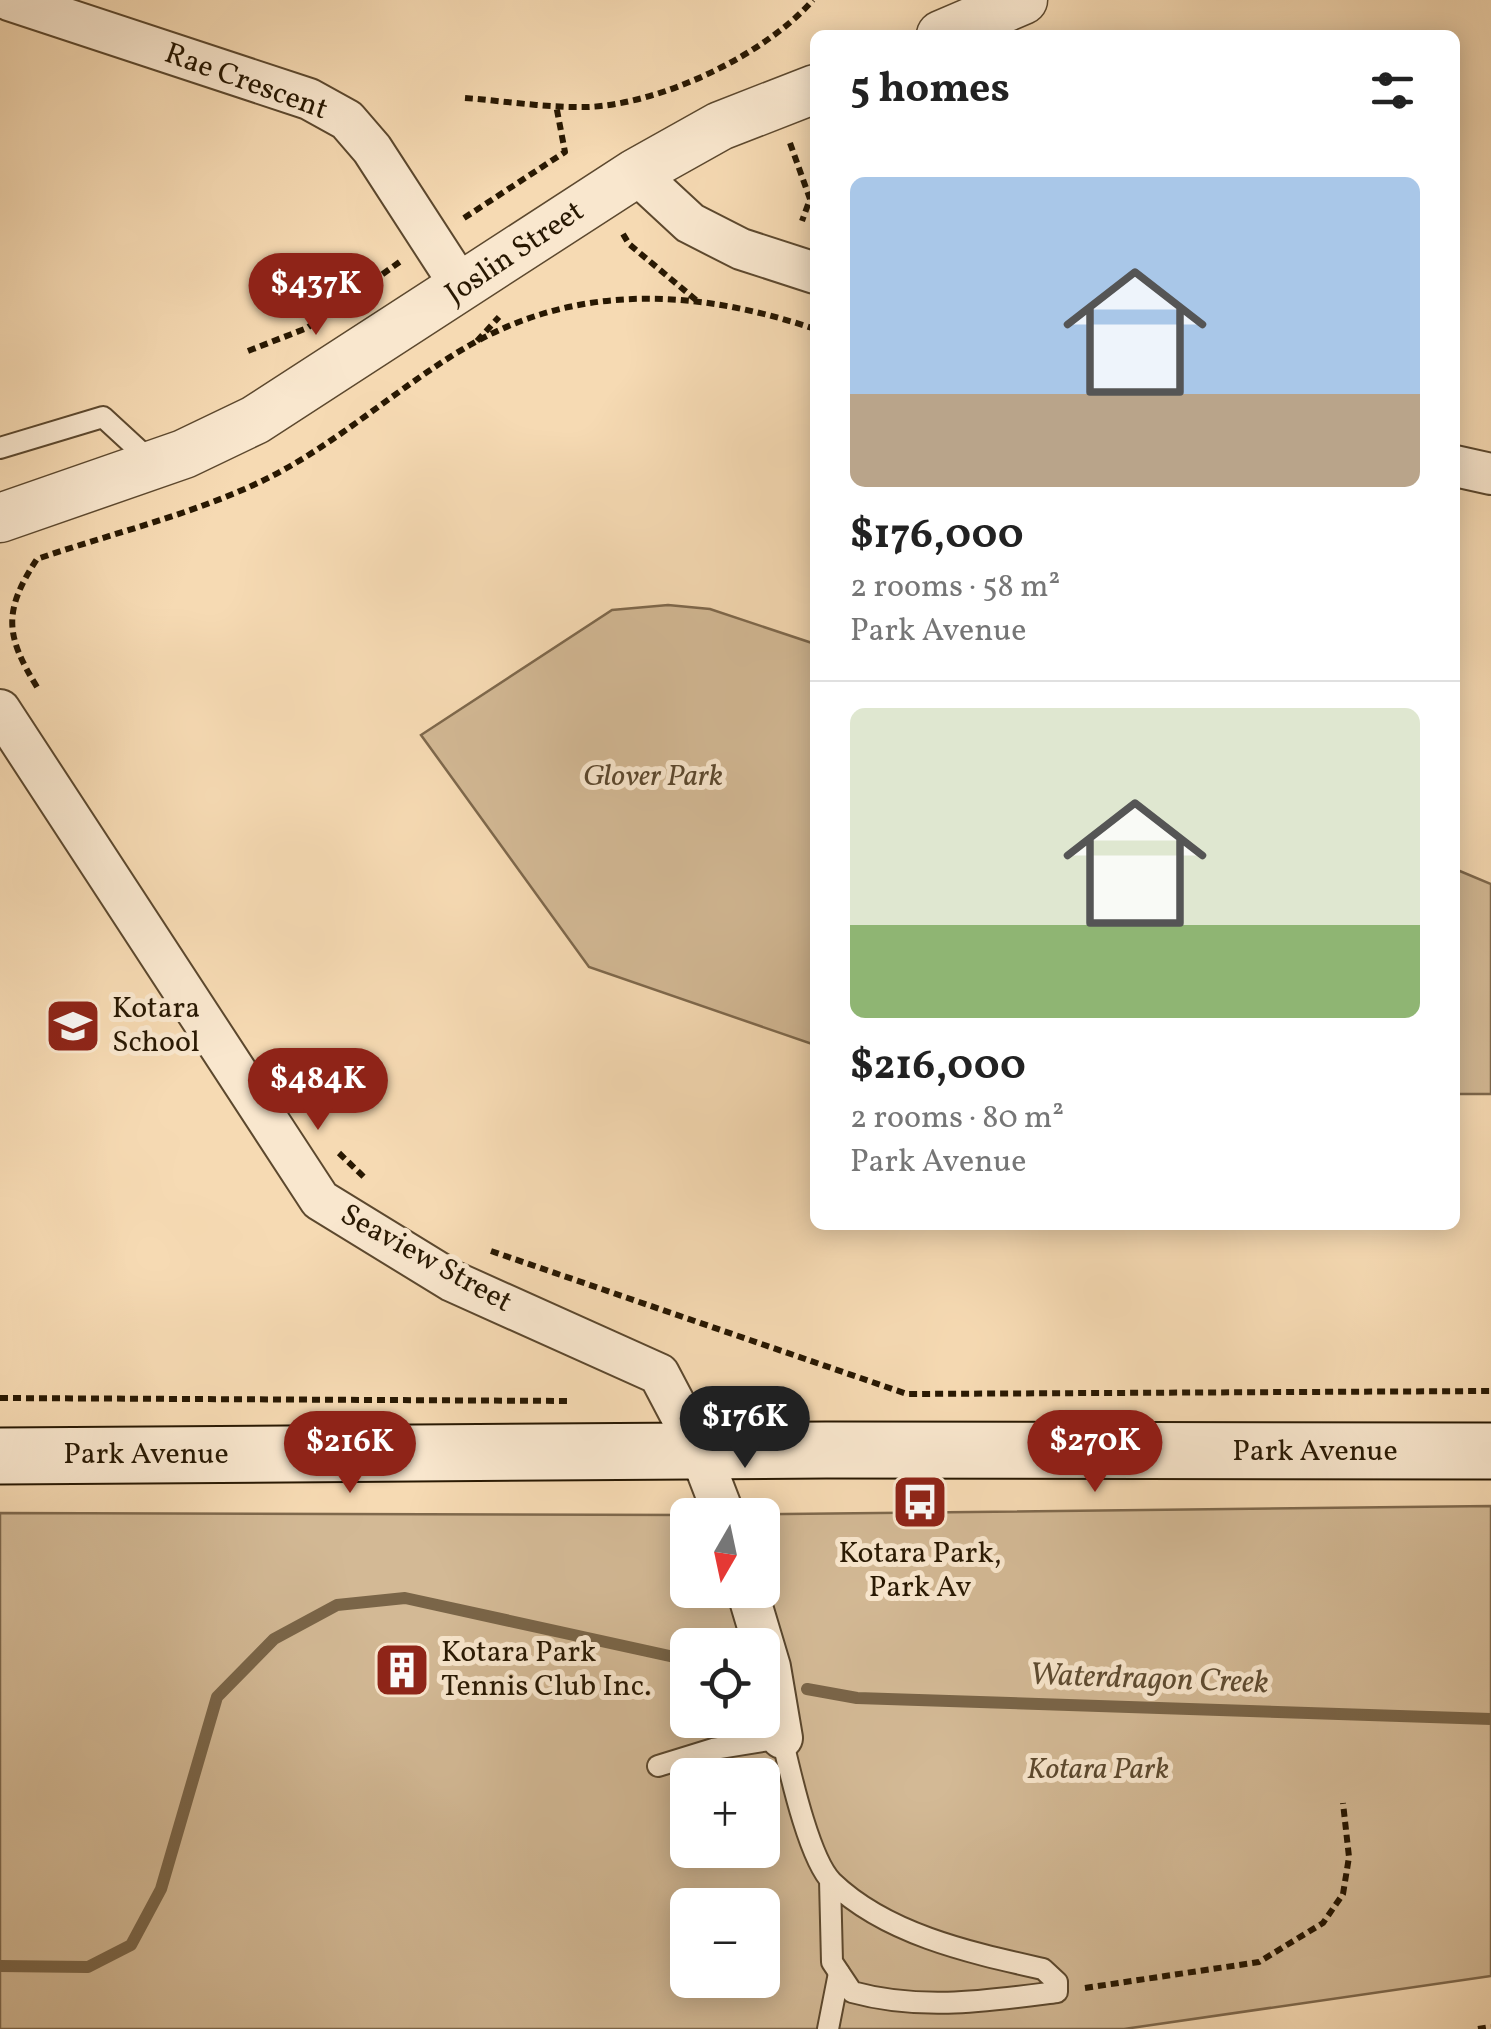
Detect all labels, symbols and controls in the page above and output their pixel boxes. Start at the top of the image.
street label: Rae Crescent [158,33,334,131]
text: 5 homes [850,61,1010,120]
icon: filters [1365,63,1420,118]
street label: Joslin Street [437,191,593,315]
icon: home [1045,242,1225,422]
pin: $437K [246,253,386,338]
text: $437K [271,263,361,307]
text: $176,000 [850,507,1024,566]
text: 2 rooms · 58 m² [850,566,1060,610]
text: Park Avenue [850,610,1026,654]
park label: Glover Park [583,756,723,798]
icon: home [1045,773,1225,953]
place label: Kotara School [112,988,200,1064]
school or university icon: Kotara School [43,996,103,1056]
text: $216,000 [850,1038,1026,1097]
pin: $484K [248,1048,388,1133]
text: $484K [270,1058,366,1102]
text: 2 rooms · 80 m² [850,1097,1064,1141]
text: Park Avenue [850,1141,1026,1185]
street label: Seaview Street [332,1194,520,1324]
pin: $176K [675,1386,815,1471]
text: $176K [702,1396,788,1440]
pin: $270K [1025,1410,1165,1495]
pin: $216K [280,1411,420,1496]
text: $270K [1049,1420,1141,1464]
text: $216K [306,1421,394,1465]
street label: Park Avenue [1232,1431,1398,1473]
street label: Park Avenue [63,1434,229,1476]
bus stop icon: Kotara Park, Park Av [890,1472,950,1532]
north arrow [670,1498,780,1608]
map controls [670,1498,780,1998]
place label: Kotara Park, Park Av [838,1533,1002,1609]
button: locate [670,1628,780,1738]
place label: Kotara Park Tennis Club Inc. [441,1632,651,1708]
building icon: Kotara Park Tennis Club Inc. [372,1640,432,1700]
water label: Waterdragon Creek [1029,1654,1269,1706]
park label: Kotara Park [1027,1749,1169,1791]
button: + [670,1758,780,1868]
button: − [670,1888,780,1998]

